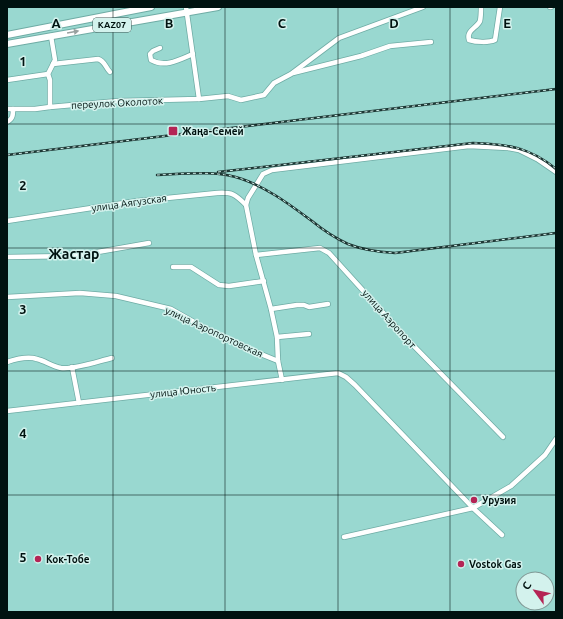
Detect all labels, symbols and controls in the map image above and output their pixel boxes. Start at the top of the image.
text: A [51,16,61,30]
text: B [165,16,174,30]
text: C [278,16,287,30]
text: D [389,16,399,30]
text: E [503,16,511,30]
road number: KAZ07 [93,18,131,32]
one-way arrow [67,29,79,35]
text: 1 [19,54,27,68]
street label: переулок Околоток [71,95,163,111]
marker: Жаңа-Семей [167,125,179,137]
place label: Жаңа-Семей [182,126,244,137]
text: 2 [19,178,27,192]
street label: улица Аягузская [91,192,167,214]
district label: Жастар [49,246,99,262]
street label: улица Аэропорт [360,288,418,351]
text: 3 [19,302,27,316]
street label: улица Аэропортовская [163,305,265,359]
street label: улица Юность [150,382,216,400]
text: 4 [19,426,27,440]
marker: Урузия [469,495,479,505]
place label: Урузия [482,495,516,506]
text: 5 [19,550,27,564]
marker: Кок-Тобе [33,554,43,564]
place label: Кок-Тобе [46,554,90,565]
marker: Vostok Gas [456,559,466,569]
place label: Vostok Gas [469,559,522,570]
north arrow [515,571,555,611]
text: С [520,579,534,592]

